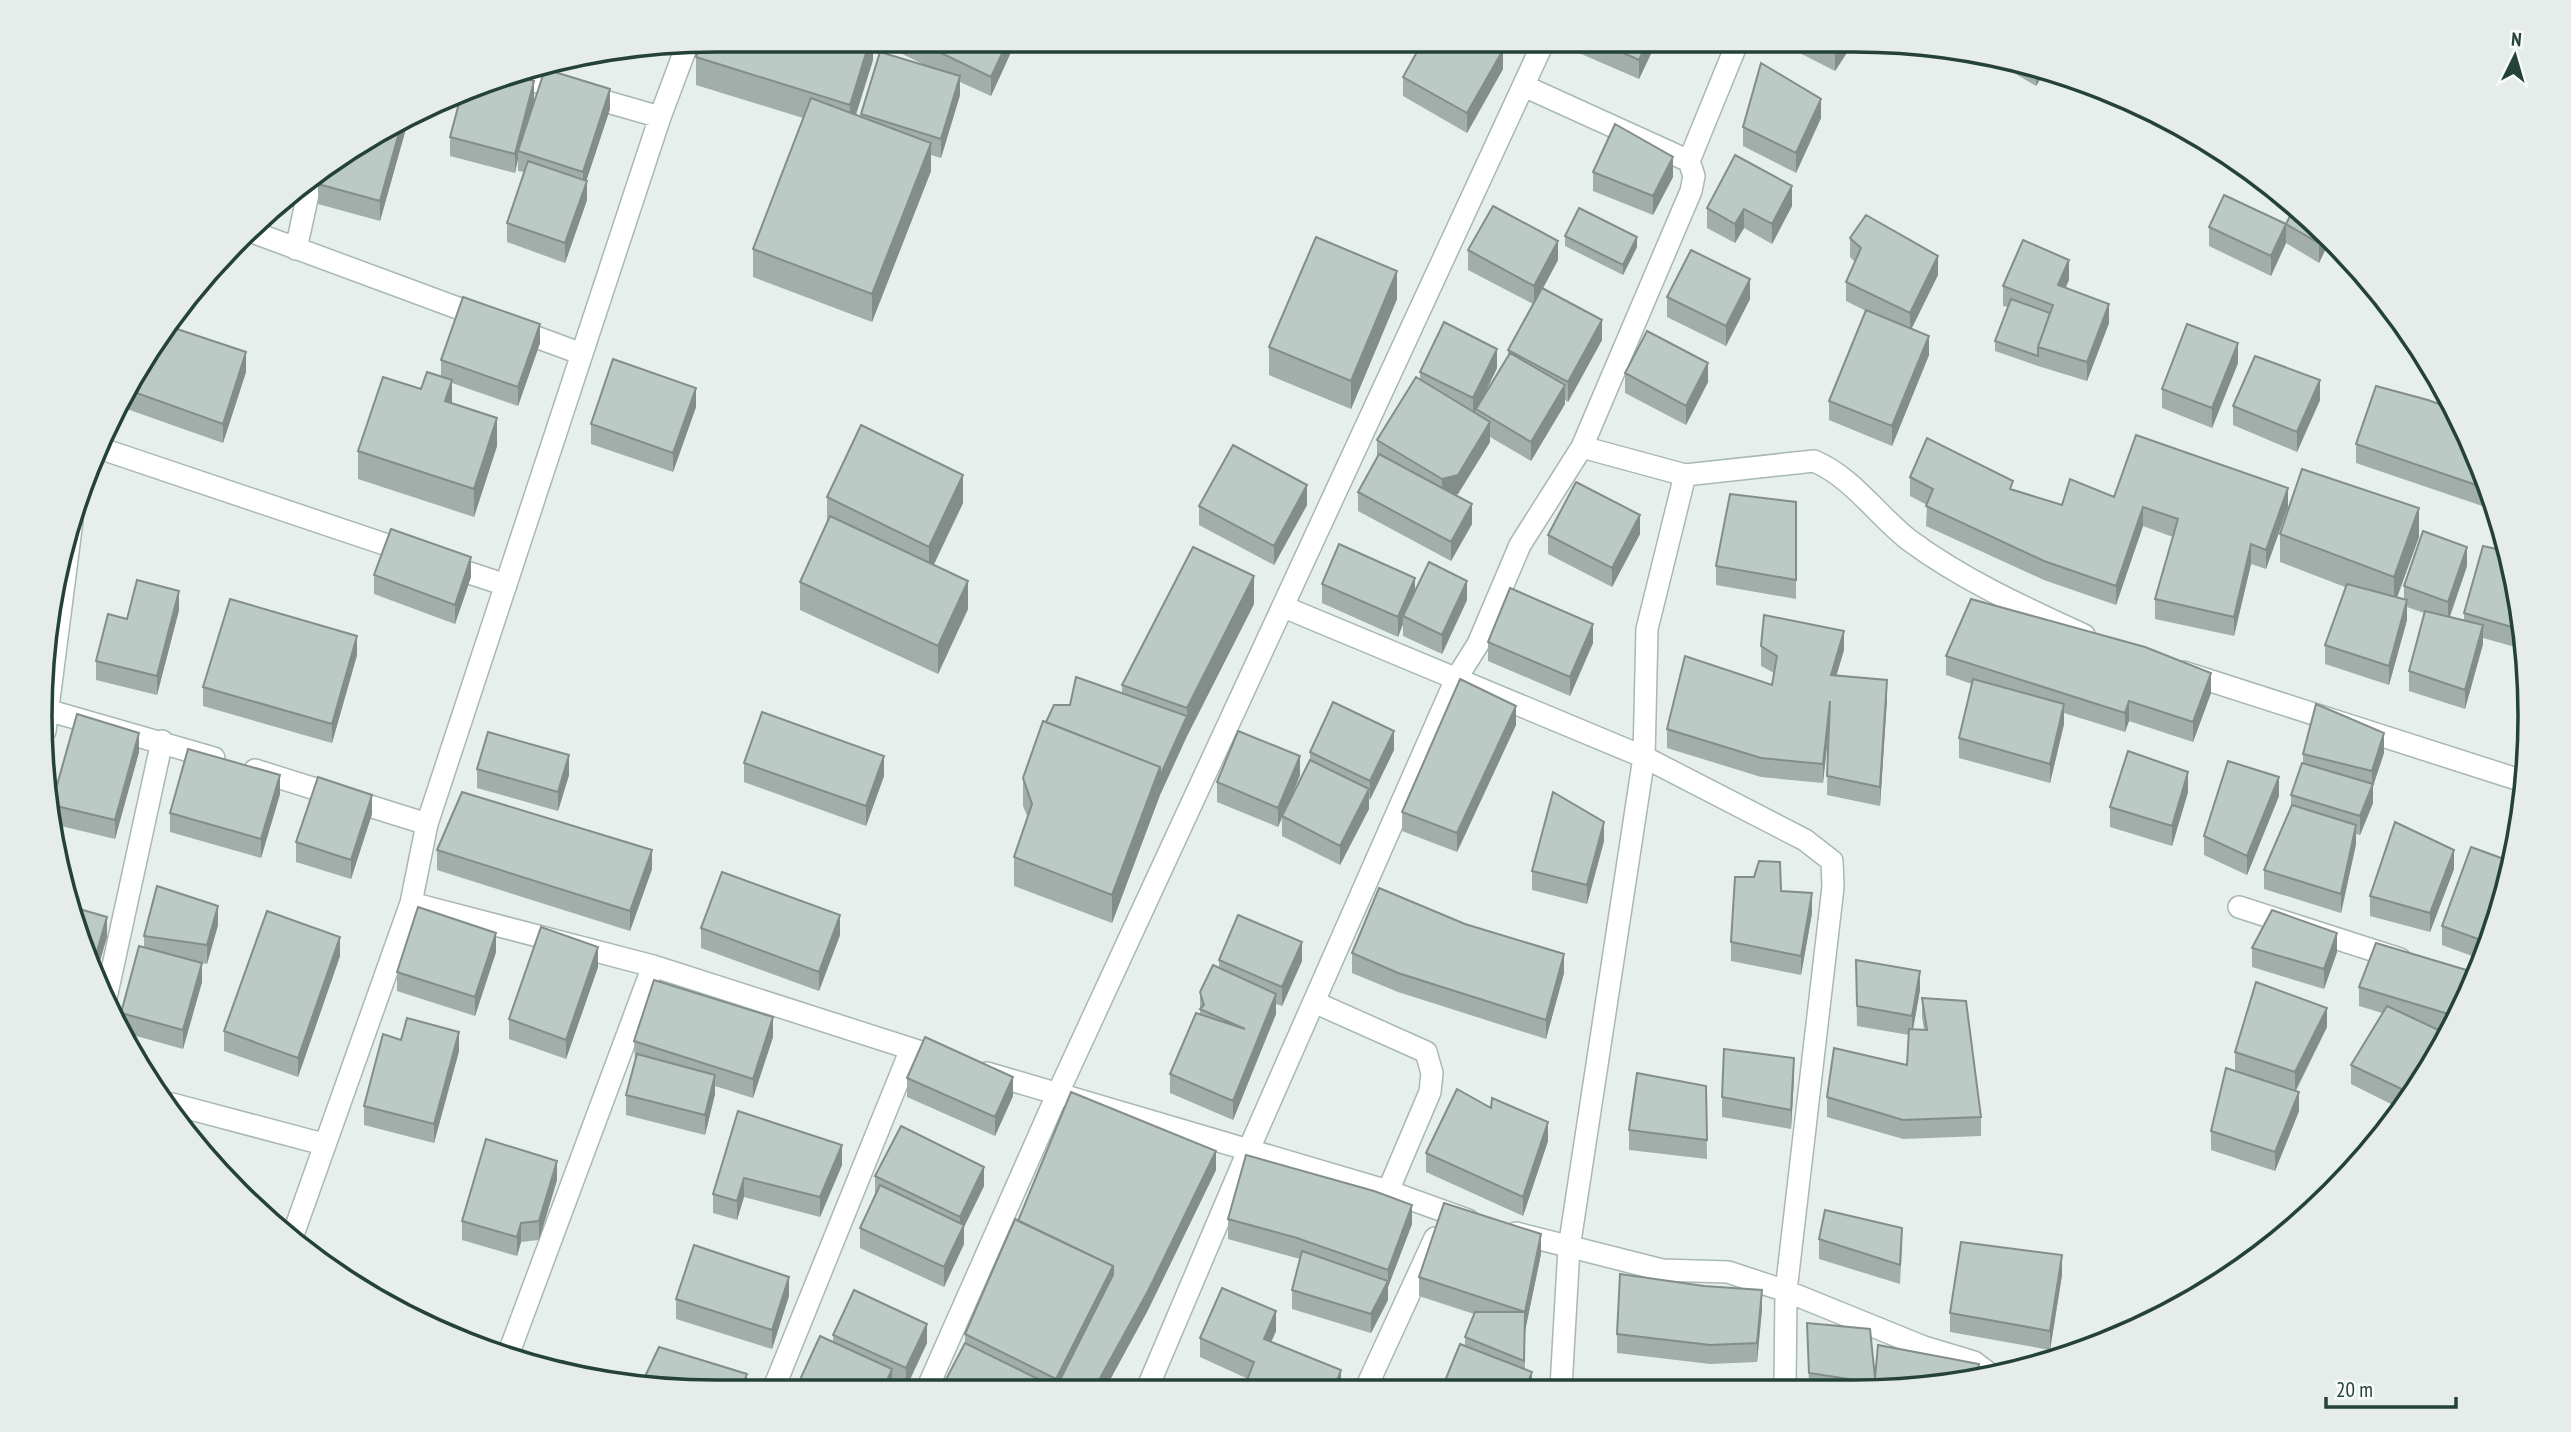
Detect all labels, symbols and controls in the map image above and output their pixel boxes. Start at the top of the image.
north arrow [2480,21,2550,91]
text: N [2510,27,2523,51]
scale bar [2326,1366,2456,1410]
text: 20 m [2336,1376,2373,1403]

